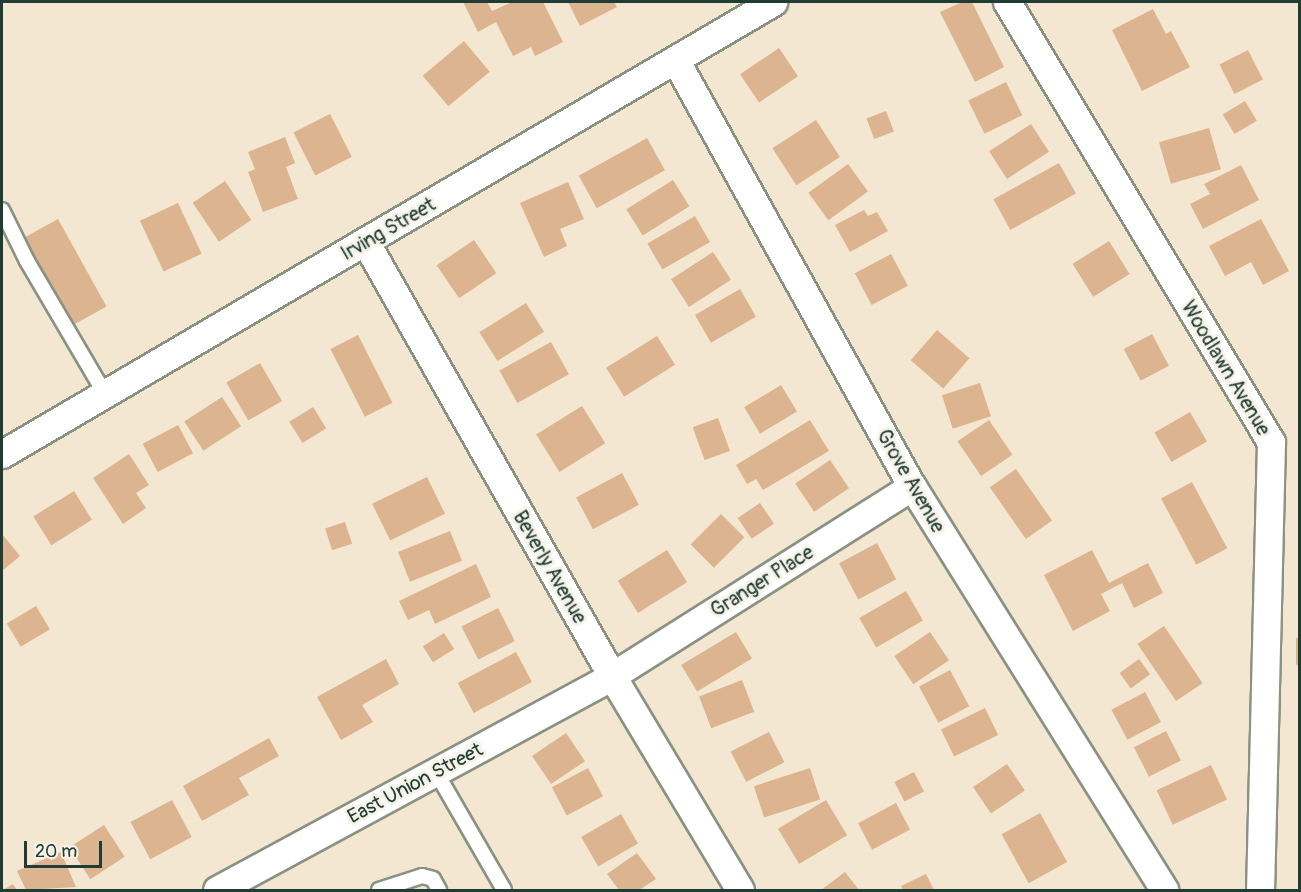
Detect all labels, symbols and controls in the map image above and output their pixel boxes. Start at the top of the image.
street label: Irving Street [336,192,440,266]
street label: Woodlawn Avenue [1176,296,1276,440]
street label: Grove Avenue [872,425,950,537]
street label: Beverly Avenue [508,506,592,628]
street label: Granger Place [706,540,818,622]
street label: East Union Street [343,737,487,829]
scale bar [27,829,105,867]
text: 20 m [35,840,77,863]

